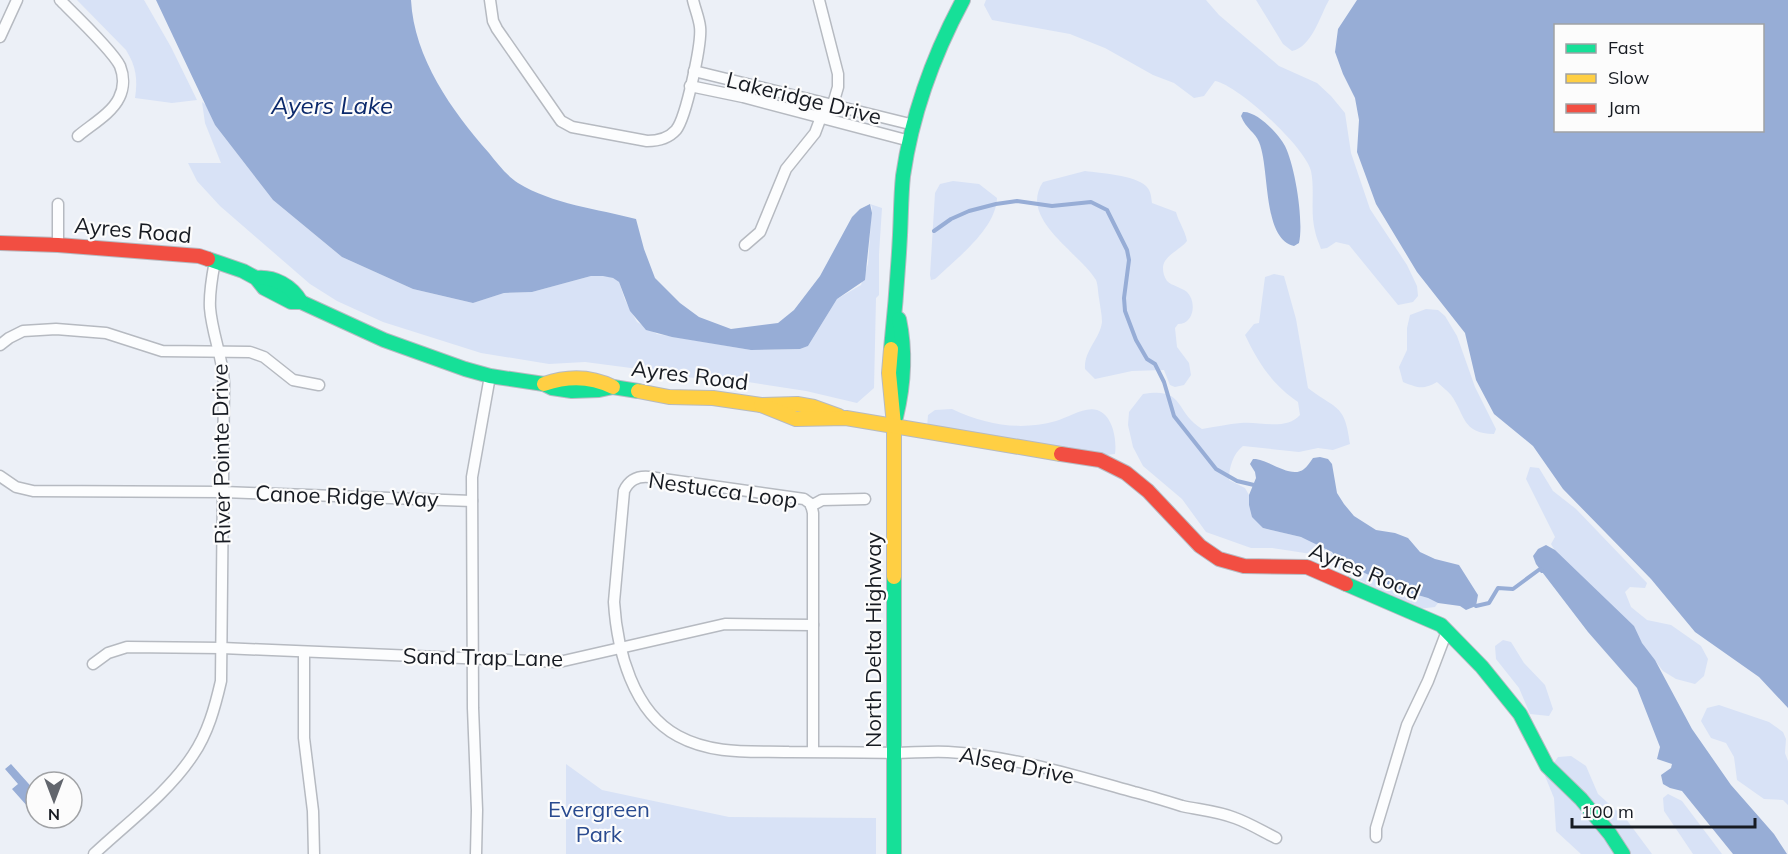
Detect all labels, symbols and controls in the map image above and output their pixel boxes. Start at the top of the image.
legend [1554,24,1764,132]
text: Fast [1608,36,1644,59]
street label: Lakeridge Drive [724,65,884,131]
text: Slow [1608,66,1650,89]
water label: Ayers Lake [270,90,393,120]
text: Jam [1608,96,1641,119]
street label: Ayres Road [73,211,193,249]
street label: Ayres Road [630,354,750,396]
street label: River Pointe Drive [205,363,237,545]
street label: Nestucca Loop [647,466,799,514]
street label: Canoe Ridge Way [255,479,440,513]
street label: North Delta Highway [859,532,887,748]
street label: Ayres Road [1305,536,1425,606]
street label: Sand Trap Lane [403,642,563,672]
street label: Alsea Drive [957,740,1077,790]
north arrow [24,770,84,830]
scale bar [1572,791,1755,829]
park label: Evergreen Park [548,795,650,848]
text: 100 m [1581,800,1634,823]
text: N [48,805,60,825]

